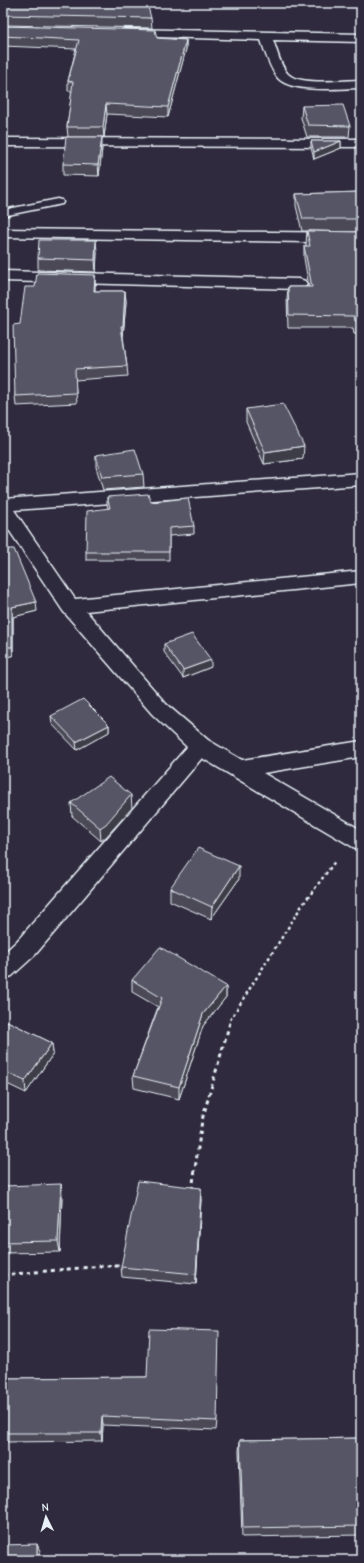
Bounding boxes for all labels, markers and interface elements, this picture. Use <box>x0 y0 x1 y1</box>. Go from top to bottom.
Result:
north arrow <box>26 1497 66 1537</box>
text: N <box>41 1501 49 1514</box>

